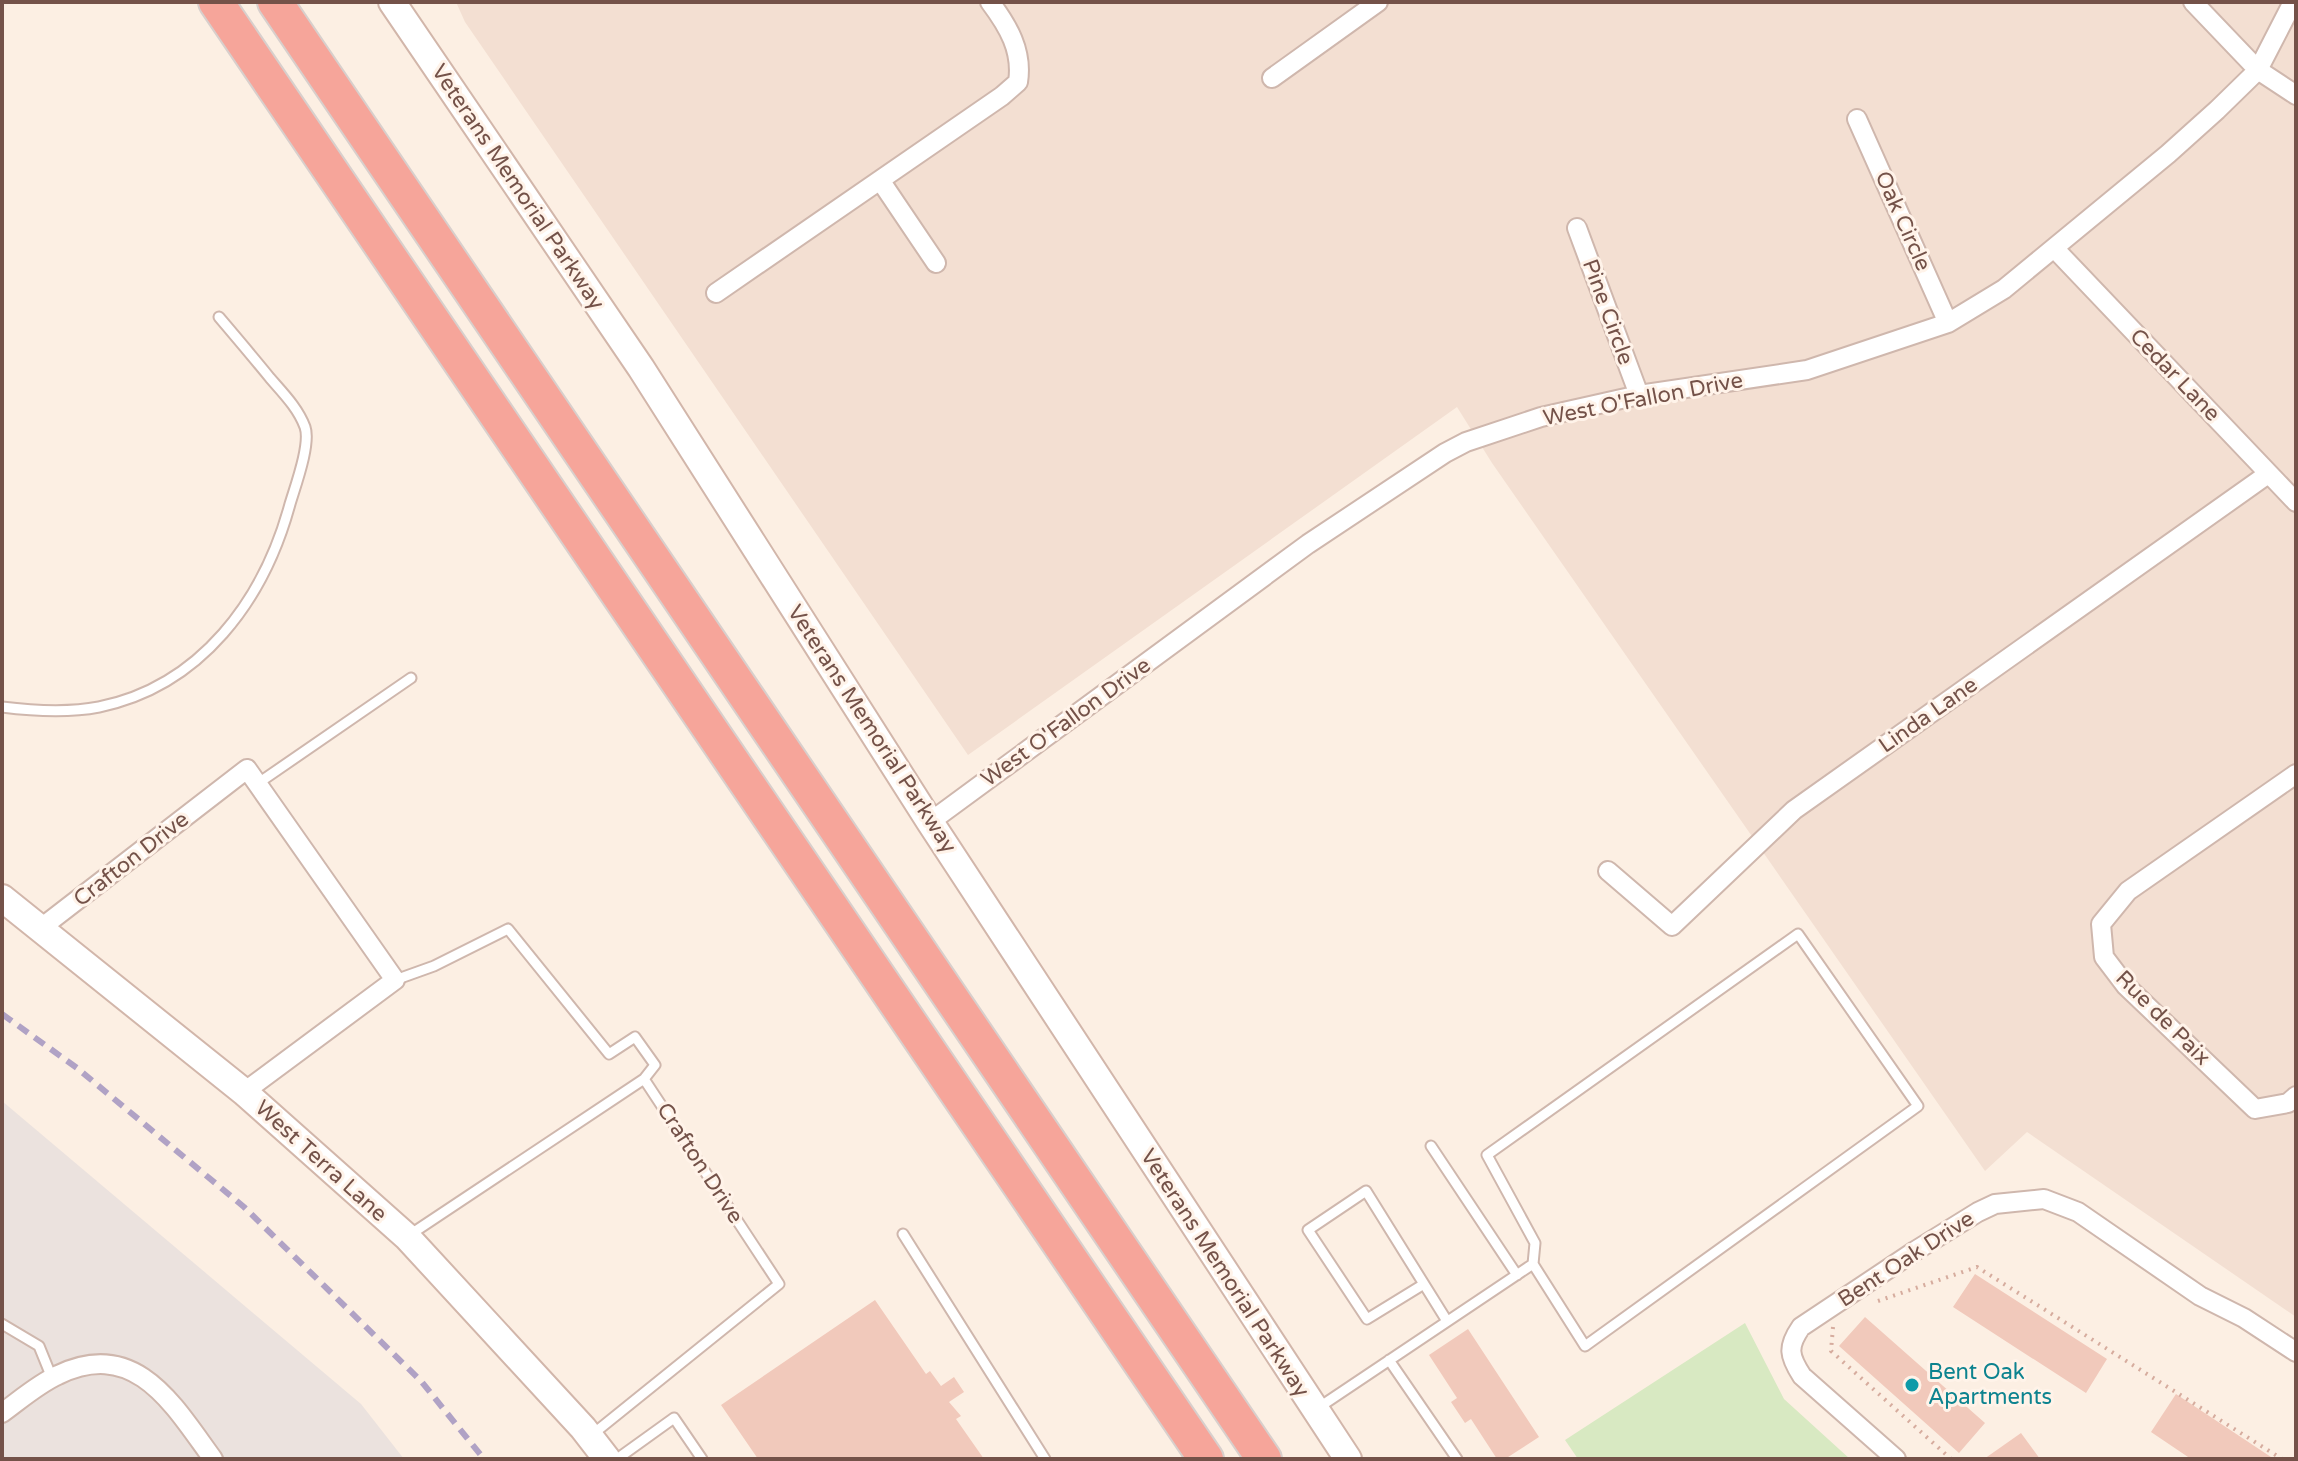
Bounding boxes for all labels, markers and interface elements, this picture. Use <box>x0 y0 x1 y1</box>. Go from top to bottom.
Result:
street label: Veterans Memorial Parkway <box>426 59 610 315</box>
street label: Oak Circle <box>1870 167 1936 275</box>
street label: Pine Circle <box>1577 256 1639 368</box>
street label: Cedar Lane <box>2124 323 2226 427</box>
street label: West O'Fallon Drive <box>1541 367 1745 431</box>
street label: Veterans Memorial Parkway <box>782 600 962 858</box>
street label: West O'Fallon Drive <box>976 652 1156 792</box>
street label: Linda Lane <box>1874 672 1982 758</box>
street label: Crafton Drive <box>68 806 194 912</box>
street label: Rue de Paix <box>2110 965 2216 1071</box>
street label: West Terra Lane <box>250 1095 392 1227</box>
street label: Crafton Drive <box>651 1098 749 1228</box>
street label: Veterans Memorial Parkway <box>1135 1144 1315 1402</box>
street label: Bent Oak Drive <box>1833 1205 1979 1313</box>
place label: Bent Oak Apartments <box>1928 1359 2052 1410</box>
marker: Bent Oak Apartments <box>1903 1376 1921 1394</box>

